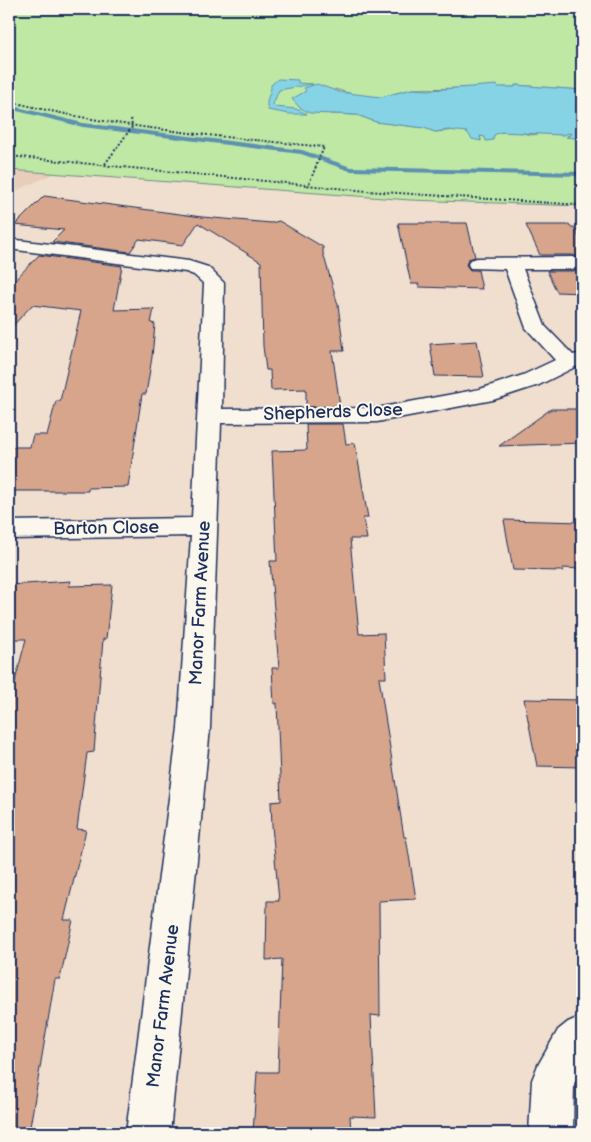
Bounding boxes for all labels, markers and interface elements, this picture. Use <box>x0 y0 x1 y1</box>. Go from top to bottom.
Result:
street label: Shepherds Close <box>263 399 403 425</box>
street label: Barton Close <box>53 517 159 539</box>
street label: Manor Farm Avenue <box>185 520 215 686</box>
street label: Manor Farm Avenue <box>143 923 183 1089</box>

